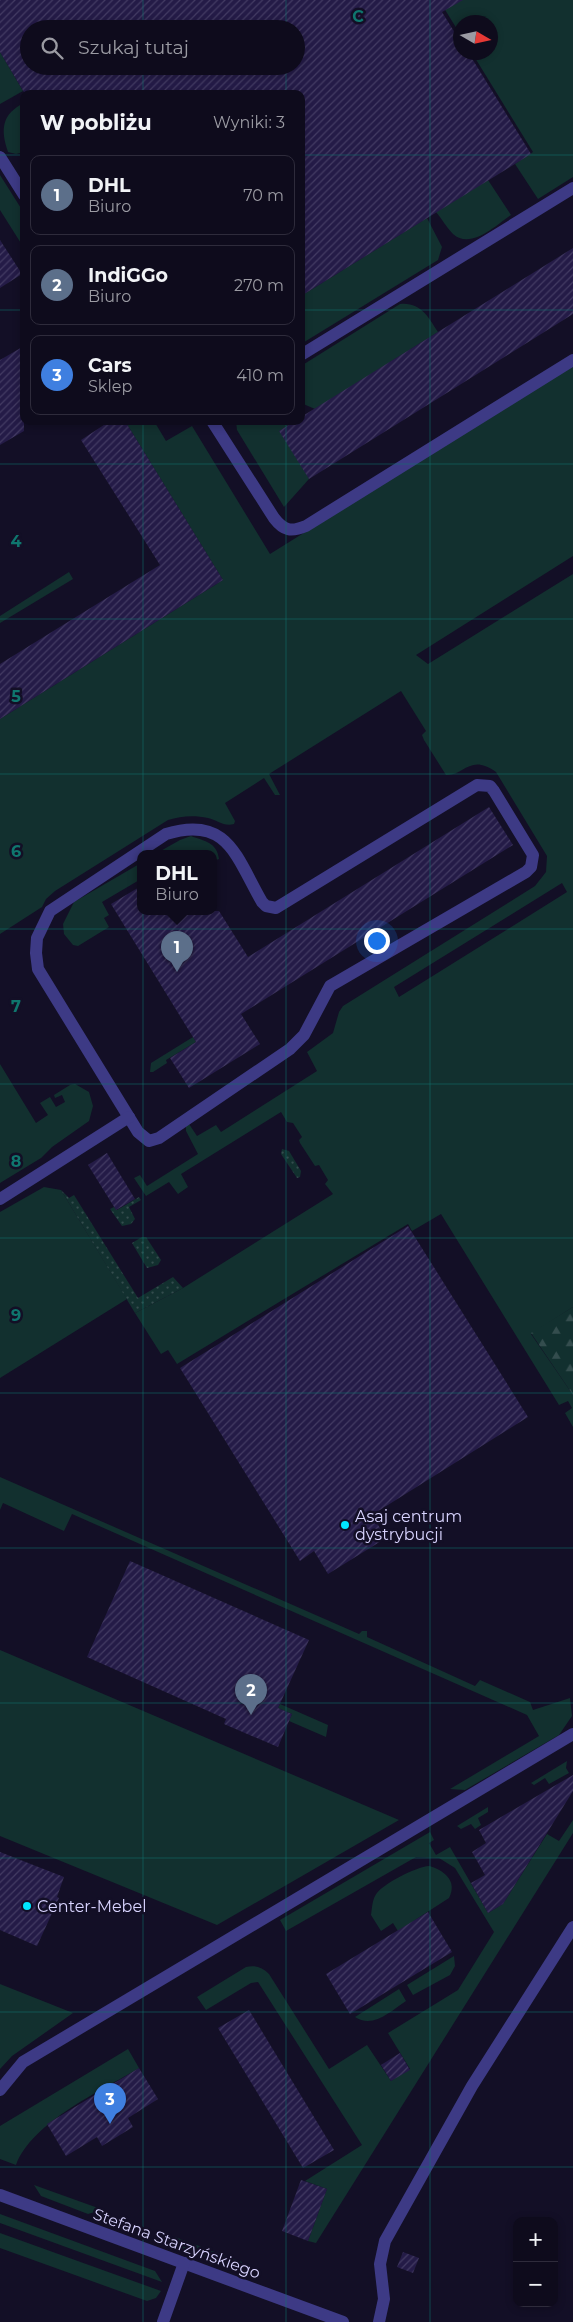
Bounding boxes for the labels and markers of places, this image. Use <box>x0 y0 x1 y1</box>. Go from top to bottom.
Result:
pin: 1 <box>161 931 193 972</box>
place label: Asaj centrum dystrybucji <box>355 1507 462 1544</box>
marker: Asaj centrum dystrybucji <box>339 1519 351 1531</box>
pin: 2 <box>235 1674 267 1715</box>
place label: Center-Mebel <box>37 1897 146 1916</box>
marker: Center-Mebel <box>21 1900 33 1912</box>
pin: 3 <box>94 2083 126 2124</box>

